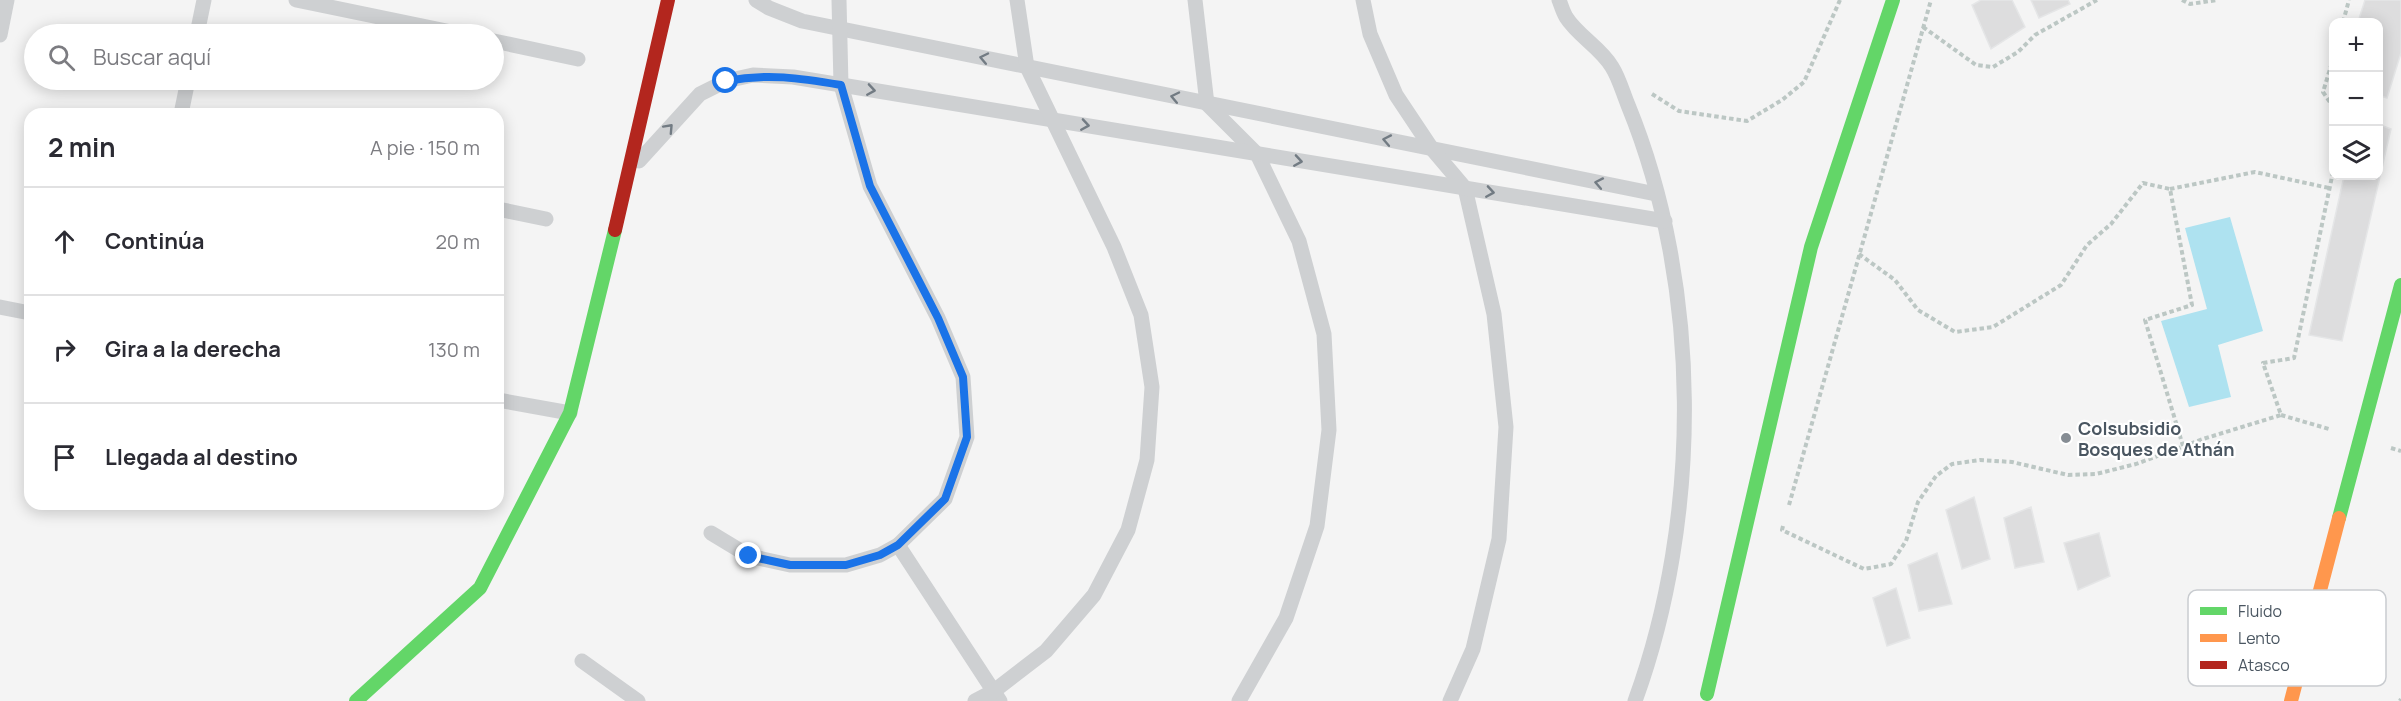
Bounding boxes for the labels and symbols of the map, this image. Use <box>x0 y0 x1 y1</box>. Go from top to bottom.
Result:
one-way arrow <box>980 52 990 65</box>
route start <box>712 67 738 93</box>
one-way arrow <box>866 83 876 96</box>
one-way arrow <box>1171 91 1181 104</box>
one-way arrow <box>1079 118 1089 131</box>
one-way arrow <box>662 124 673 135</box>
one-way arrow <box>1382 134 1392 147</box>
one-way arrow <box>1293 154 1302 166</box>
one-way arrow <box>1594 177 1604 190</box>
one-way arrow <box>1485 186 1495 198</box>
place label: Colsubsidio Bosques de Athán <box>2078 416 2234 461</box>
marker: Colsubsidio Bosques de Athán <box>2059 431 2073 445</box>
route end <box>735 542 761 568</box>
legend <box>2188 590 2386 686</box>
text: Fluido <box>2238 600 2282 622</box>
text: Lento <box>2238 627 2280 649</box>
text: Atasco <box>2238 654 2290 676</box>

